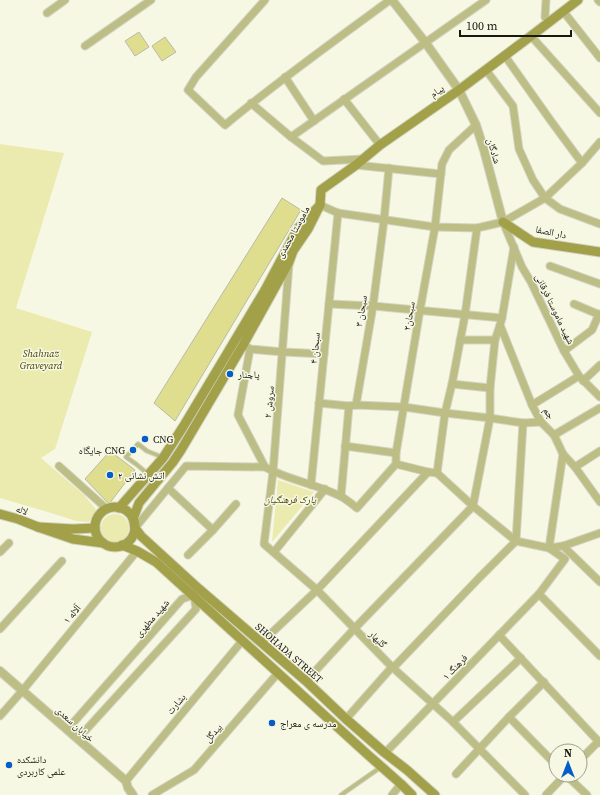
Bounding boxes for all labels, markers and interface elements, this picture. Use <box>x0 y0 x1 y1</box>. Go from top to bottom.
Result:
scale bar <box>460 12 571 38</box>
text: 100 m <box>466 18 498 34</box>
street label: پیام <box>427 82 447 101</box>
street label: شادگان <box>484 137 504 166</box>
street label: ماموستا محمدی <box>273 203 313 260</box>
street label: دار الصفا <box>534 222 568 242</box>
street label: شهید ماموستا فرقانی <box>532 272 578 347</box>
street label: سبحان ۳ <box>352 294 370 328</box>
street label: سبحان۲ <box>400 300 418 331</box>
street label: سبحان ۴ <box>307 331 323 364</box>
park label: Shahnaz Graveyard <box>20 347 63 372</box>
place label: پاچنار <box>237 368 260 381</box>
marker: پاچنار <box>225 369 235 379</box>
street label: سروش ۲ <box>261 385 277 419</box>
street label: جم <box>540 405 558 423</box>
place label: CNG <box>153 433 173 446</box>
marker: CNG <box>140 434 150 444</box>
place label: جایگاه CNG <box>79 444 125 457</box>
marker: جایگاه CNG <box>128 445 138 455</box>
place label: اتش نشانی ۲ <box>118 469 165 482</box>
marker: اتش نشانی ۲ <box>105 470 115 480</box>
park label: پارک فرهنگیان <box>264 493 317 506</box>
street label: لاله <box>14 502 30 518</box>
street label: شهید مطهری <box>132 596 172 640</box>
street label: آلاله ۱ <box>60 601 84 626</box>
street label: SHOHADA STREET <box>253 620 325 686</box>
street label: گلبهار <box>366 627 390 651</box>
street label: فرهنگ ۱ <box>440 651 470 683</box>
street label: بشارت <box>163 691 189 717</box>
street label: خیابان سعدی <box>53 703 98 745</box>
place label: مدرسه ی معراج <box>280 717 337 730</box>
marker: مدرسه ی معراج <box>267 718 277 728</box>
street label: بیدگل <box>201 721 225 745</box>
north arrow <box>548 743 588 783</box>
text: N <box>564 746 572 761</box>
place label: دانشکده علمی کاربردی <box>17 753 65 778</box>
marker: دانشکده علمی کاربردی <box>4 760 14 770</box>

